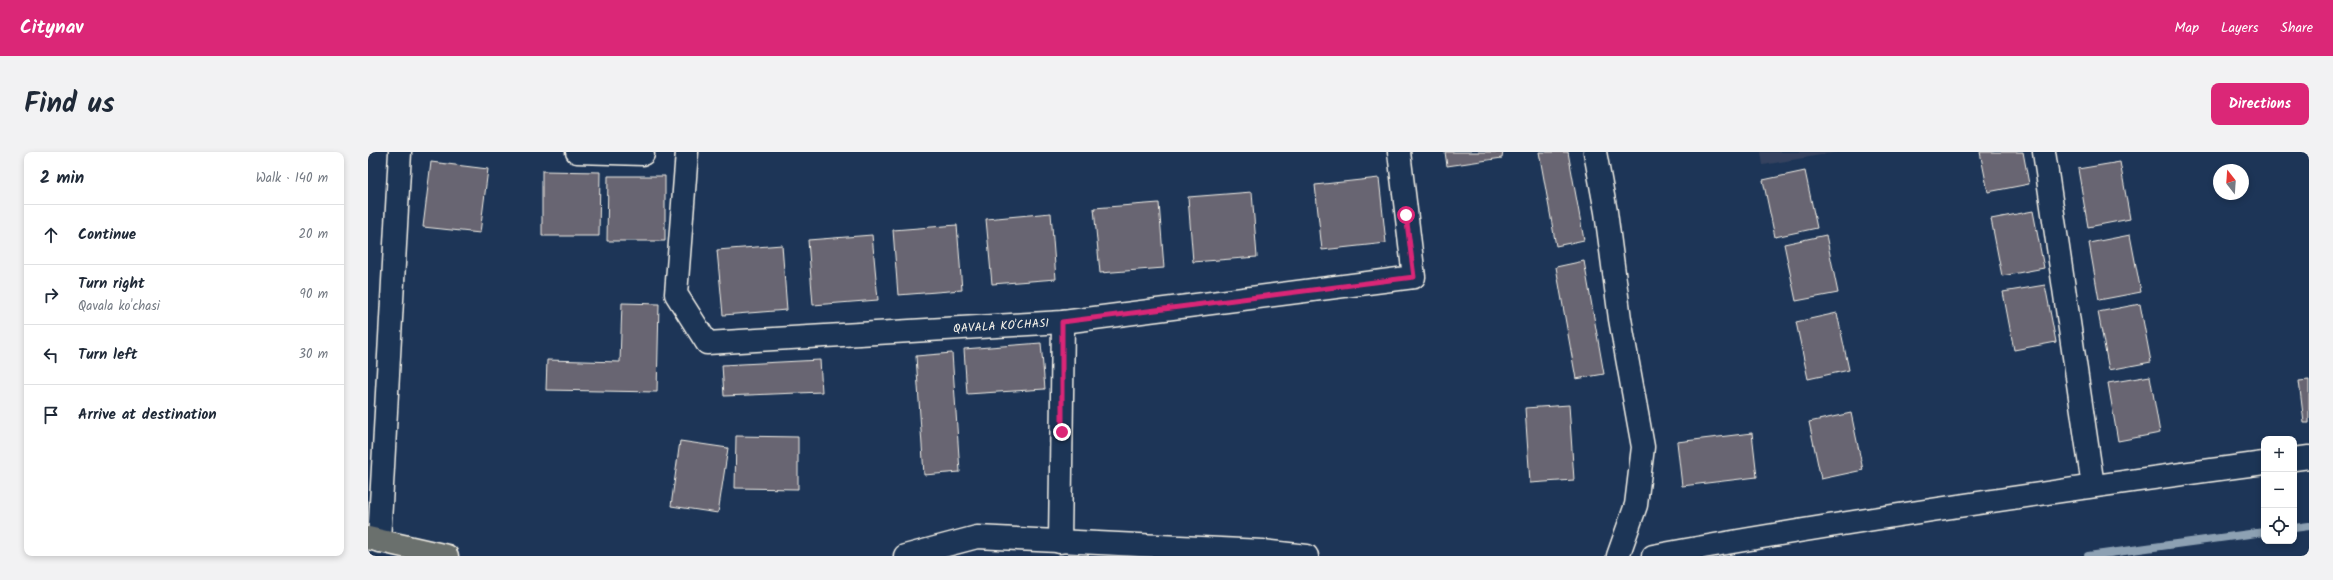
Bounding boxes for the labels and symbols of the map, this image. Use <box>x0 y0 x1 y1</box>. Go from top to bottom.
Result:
north arrow <box>2213 164 2249 200</box>
route start <box>1397 206 1415 224</box>
street label: QAVALA KO'CHASI <box>953 314 1050 338</box>
route end <box>1053 423 1071 441</box>

